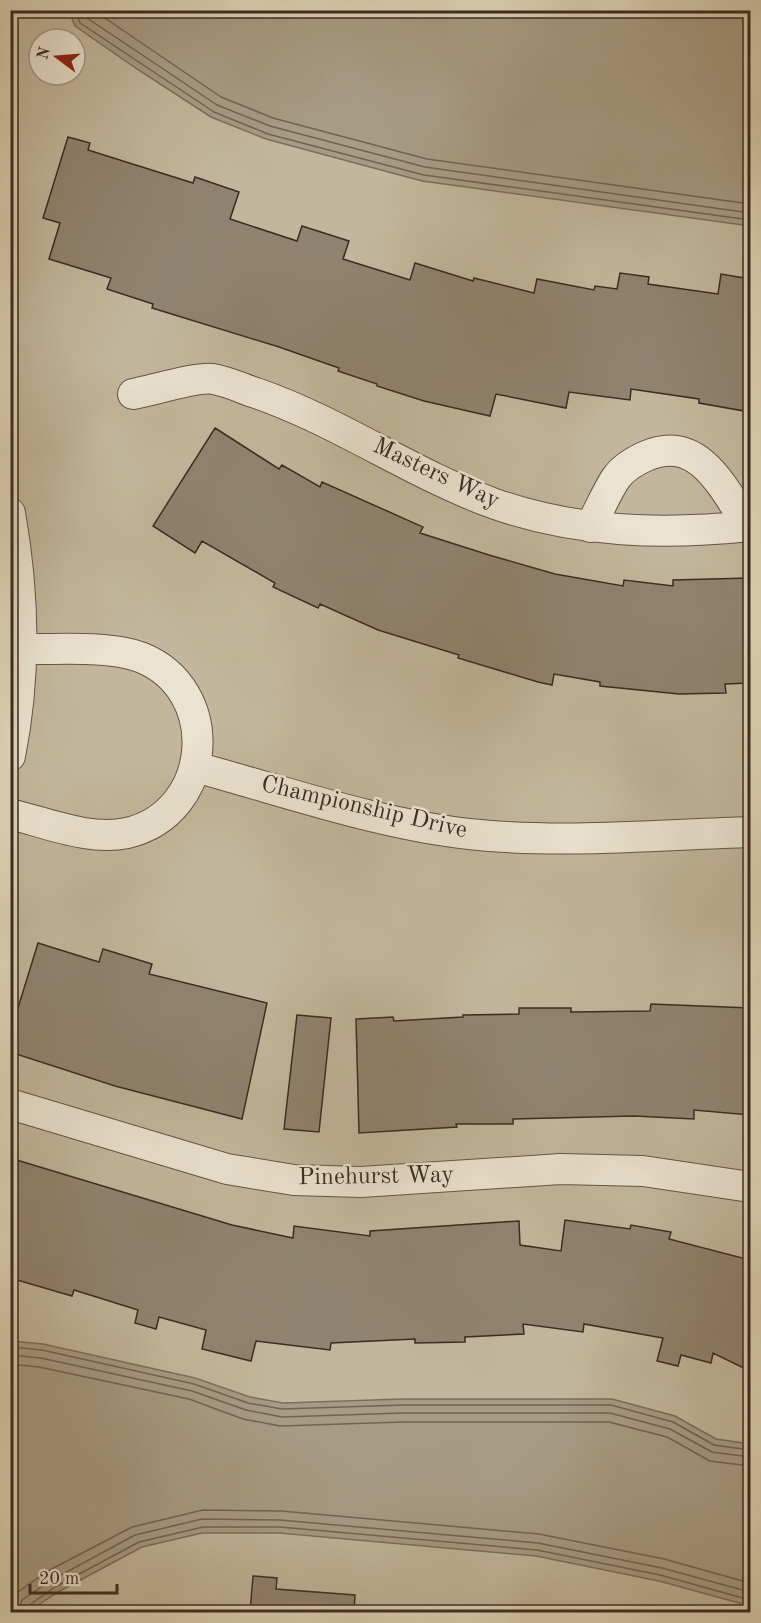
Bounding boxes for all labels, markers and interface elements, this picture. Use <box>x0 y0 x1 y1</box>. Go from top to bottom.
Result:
north arrow <box>27 27 87 87</box>
text: N <box>35 45 54 62</box>
street label: Masters Way <box>369 434 503 514</box>
street label: Championship Drive <box>259 773 469 843</box>
street label: Pinehurst Way <box>298 1164 454 1190</box>
scale bar <box>30 1557 117 1595</box>
text: 20 m <box>39 1570 79 1588</box>

